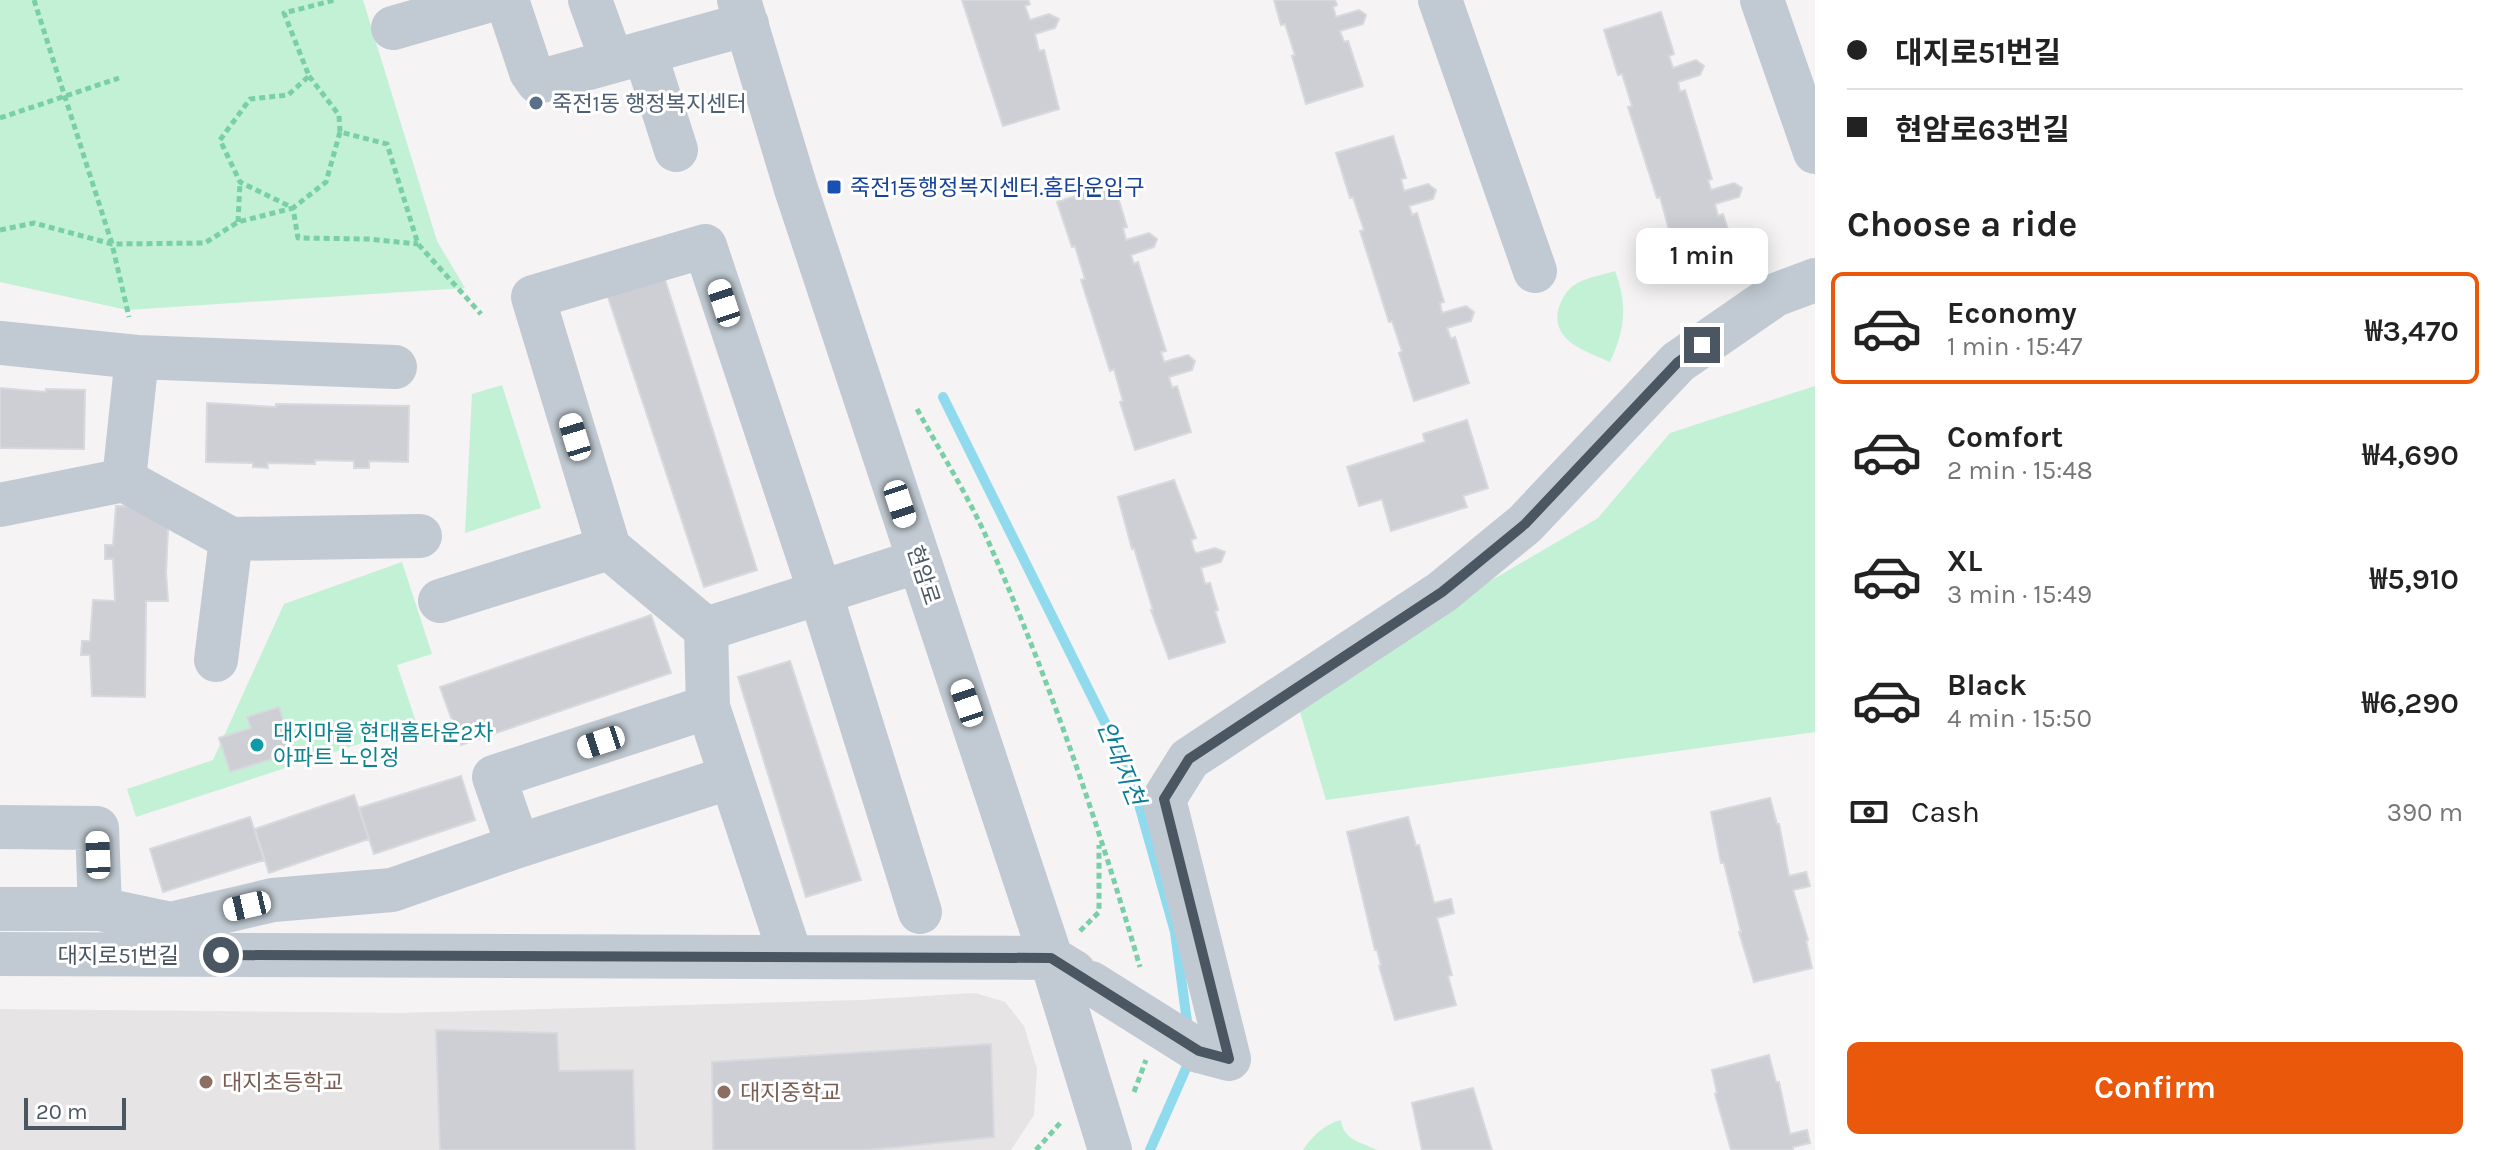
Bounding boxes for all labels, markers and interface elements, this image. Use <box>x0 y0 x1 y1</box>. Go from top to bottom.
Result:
text: 대지로51번길 <box>1895 35 2061 71</box>
place label: 죽전1동 행정복지센터 <box>552 91 747 117</box>
marker: 죽전1동 행정복지센터 <box>527 94 545 112</box>
text: 현암로63번길 <box>1895 112 2070 148</box>
place label: 죽전1동행정복지센터.홈타운입구 <box>850 175 1145 201</box>
marker: 죽전1동행정복지센터.홈타운입구 <box>825 178 843 196</box>
text: Choose a ride <box>1847 203 2077 245</box>
callout: 1 min <box>1636 229 1768 285</box>
text: 1 min <box>1670 240 1734 271</box>
car <box>705 276 743 330</box>
icon: car <box>1851 292 1923 364</box>
text: Economy <box>1947 295 2077 331</box>
text: ₩3,470 <box>2365 313 2459 349</box>
route end <box>1684 327 1720 363</box>
text: 1 min · 15:47 <box>1947 331 2083 362</box>
car <box>557 411 593 463</box>
icon: car <box>1851 416 1923 488</box>
text: Comfort <box>1947 419 2063 455</box>
text: ₩4,690 <box>2362 437 2459 473</box>
text: 2 min · 15:48 <box>1947 455 2093 486</box>
car <box>881 477 919 531</box>
icon: car <box>1851 540 1923 612</box>
street label: 현암로 <box>901 542 945 608</box>
text: XL <box>1947 543 1982 579</box>
text: ₩5,910 <box>2370 561 2459 597</box>
text: 3 min · 15:49 <box>1947 579 2092 610</box>
icon: car <box>1851 664 1923 736</box>
text: Black <box>1947 667 2027 703</box>
car <box>948 676 986 730</box>
text: ₩6,290 <box>2362 685 2459 721</box>
text: 4 min · 15:50 <box>1947 703 2092 734</box>
water label: 안대지천 <box>1091 717 1152 812</box>
place label: 대지마을 현대홈타운2차 아파트 노인정 <box>273 720 493 771</box>
car <box>574 723 628 761</box>
marker: 대지마을 현대홈타운2차 아파트 노인정 <box>248 736 266 754</box>
icon: cash <box>1847 790 1891 834</box>
text: Cash <box>1911 794 1980 830</box>
text: 390 m <box>2387 797 2463 828</box>
car <box>85 831 111 879</box>
car <box>221 889 273 923</box>
route start <box>203 937 239 973</box>
street label: 대지로51번길 <box>58 943 178 969</box>
button: Confirm <box>1847 1042 2463 1134</box>
place label: 대지초등학교 <box>222 1070 343 1096</box>
marker: 대지초등학교 <box>197 1073 215 1091</box>
place label: 대지중학교 <box>740 1080 841 1106</box>
marker: 대지중학교 <box>715 1083 733 1101</box>
scale bar <box>24 1094 126 1130</box>
text: 20 m <box>36 1099 88 1125</box>

